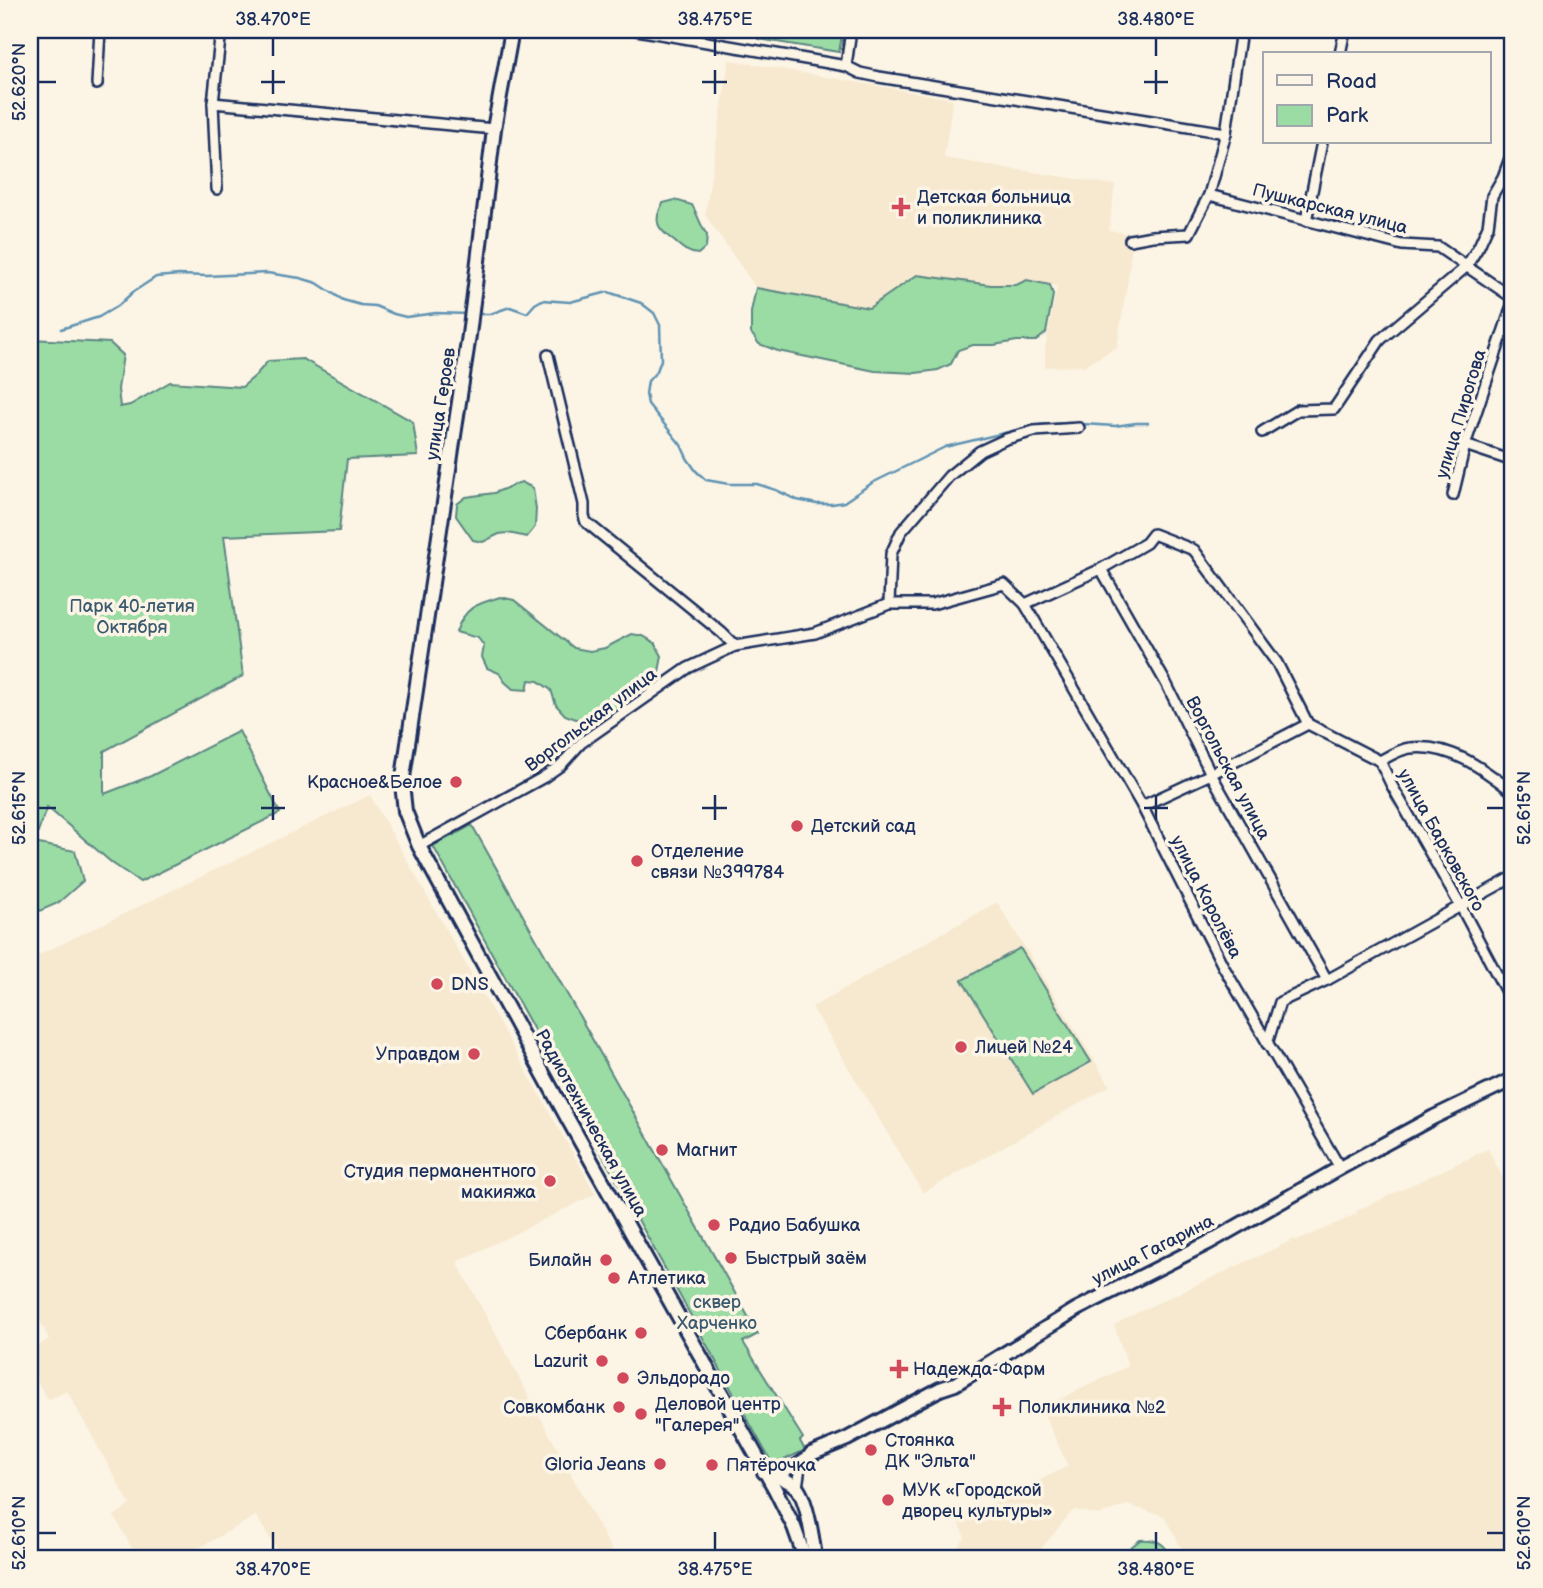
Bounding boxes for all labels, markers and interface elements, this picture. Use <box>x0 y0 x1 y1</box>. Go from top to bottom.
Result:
text: 38.470°E <box>235 9 311 30</box>
text: 38.475°E <box>677 9 753 30</box>
text: 38.480°E <box>1117 9 1195 30</box>
text: 52.620°N <box>9 43 30 121</box>
legend <box>1263 52 1490 144</box>
text: Road <box>1326 69 1377 94</box>
text: Park <box>1326 103 1369 128</box>
street label: Пушкарская улица <box>1250 180 1410 239</box>
place label: Детская больница и поликлиника <box>917 187 1071 229</box>
marker: Детская больница и поликлиника <box>891 197 911 217</box>
street label: улица Героев <box>422 346 460 462</box>
street label: улица Пирогова <box>1431 347 1491 481</box>
park label: Парк 40-летия Октября <box>69 596 195 638</box>
street label: Воргольская улица <box>521 663 661 776</box>
street label: Воргольская улица <box>1181 693 1275 844</box>
street label: улица Барковского <box>1393 765 1489 915</box>
text: 52.615°N <box>9 771 30 845</box>
text: 52.615°N <box>1514 771 1535 845</box>
place label: Красное&Белое <box>307 772 442 793</box>
marker: Красное&Белое <box>448 774 464 790</box>
place label: Детский сад <box>811 816 916 837</box>
marker: Детский сад <box>789 818 805 834</box>
street label: улица Королёва <box>1166 832 1246 962</box>
place label: Отделение связи №399784 <box>651 841 784 883</box>
marker: Отделение связи №399784 <box>629 853 645 869</box>
place label: DNS <box>451 974 489 995</box>
marker: DNS <box>429 976 445 992</box>
street label: Радиотехническая улица <box>531 1025 652 1221</box>
place label: Лицей №24 <box>974 1037 1073 1058</box>
marker: Лицей №24 <box>953 1039 969 1055</box>
place label: Управдом <box>375 1044 460 1065</box>
marker: Управдом <box>466 1046 482 1062</box>
place label: Магнит <box>676 1140 738 1161</box>
marker: Магнит <box>654 1142 670 1158</box>
place label: Студия перманентного макияжа <box>344 1161 536 1203</box>
marker: Студия перманентного макияжа <box>542 1173 558 1189</box>
street label: улица Гагарина <box>1089 1210 1218 1290</box>
place label: Радио Бабушка <box>728 1215 861 1236</box>
marker: Радио Бабушка <box>706 1217 722 1233</box>
place label: Быстрый заём <box>745 1248 867 1269</box>
place label: Билайн <box>528 1250 592 1271</box>
marker: Быстрый заём <box>723 1250 739 1266</box>
marker: Билайн <box>598 1252 614 1268</box>
place label: Атлетика <box>627 1268 706 1289</box>
marker: Атлетика <box>606 1270 622 1286</box>
park label: сквер Харченко <box>677 1292 757 1334</box>
place label: Сбербанк <box>545 1323 627 1344</box>
marker: Сбербанк <box>633 1325 649 1341</box>
place label: Lazurit <box>533 1351 588 1372</box>
marker: Lazurit <box>594 1353 610 1369</box>
place label: Надежда-Фарм <box>913 1359 1045 1380</box>
marker: Надежда-Фарм <box>891 1361 907 1377</box>
place label: Эльдорадо <box>637 1368 730 1389</box>
marker: Эльдорадо <box>615 1370 631 1386</box>
place label: Деловой центр "Галерея" <box>655 1394 781 1436</box>
place label: Совкомбанк <box>503 1397 605 1418</box>
marker: Поликлиника №2 <box>992 1397 1012 1417</box>
place label: Поликлиника №2 <box>1018 1397 1166 1418</box>
marker: Совкомбанк <box>611 1399 627 1415</box>
marker: Деловой центр "Галерея" <box>633 1406 649 1422</box>
place label: Стоянка ДК "Эльта" <box>885 1430 976 1472</box>
marker: Стоянка ДК "Эльта" <box>863 1442 879 1458</box>
place label: Gloria Jeans <box>545 1454 646 1475</box>
place label: Пятёрочка <box>726 1455 817 1476</box>
marker: Gloria Jeans <box>652 1456 668 1472</box>
marker: Пятёрочка <box>704 1457 720 1473</box>
place label: МУК «Городской дворец культуры» <box>902 1480 1053 1522</box>
marker: МУК «Городской дворец культуры» <box>880 1492 896 1508</box>
text: 52.610°N <box>9 1496 30 1570</box>
text: 52.610°N <box>1514 1496 1535 1570</box>
text: 38.470°E <box>235 1559 311 1580</box>
text: 38.475°E <box>677 1559 753 1580</box>
text: 38.480°E <box>1117 1559 1195 1580</box>

